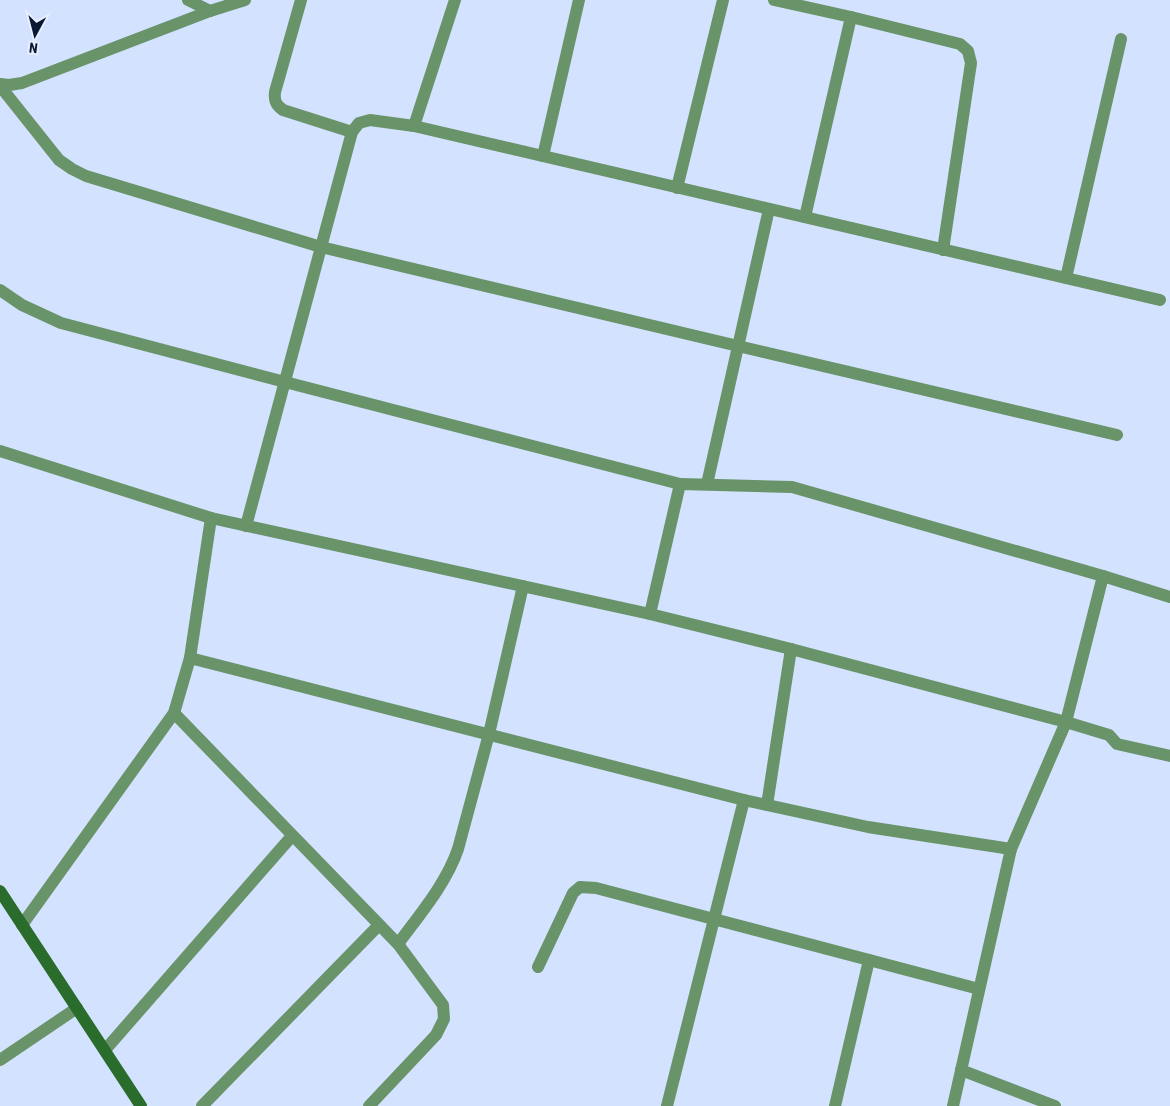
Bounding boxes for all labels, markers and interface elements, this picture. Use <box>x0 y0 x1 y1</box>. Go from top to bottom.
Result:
north arrow <box>10 10 60 60</box>
text: N <box>28 39 39 56</box>

